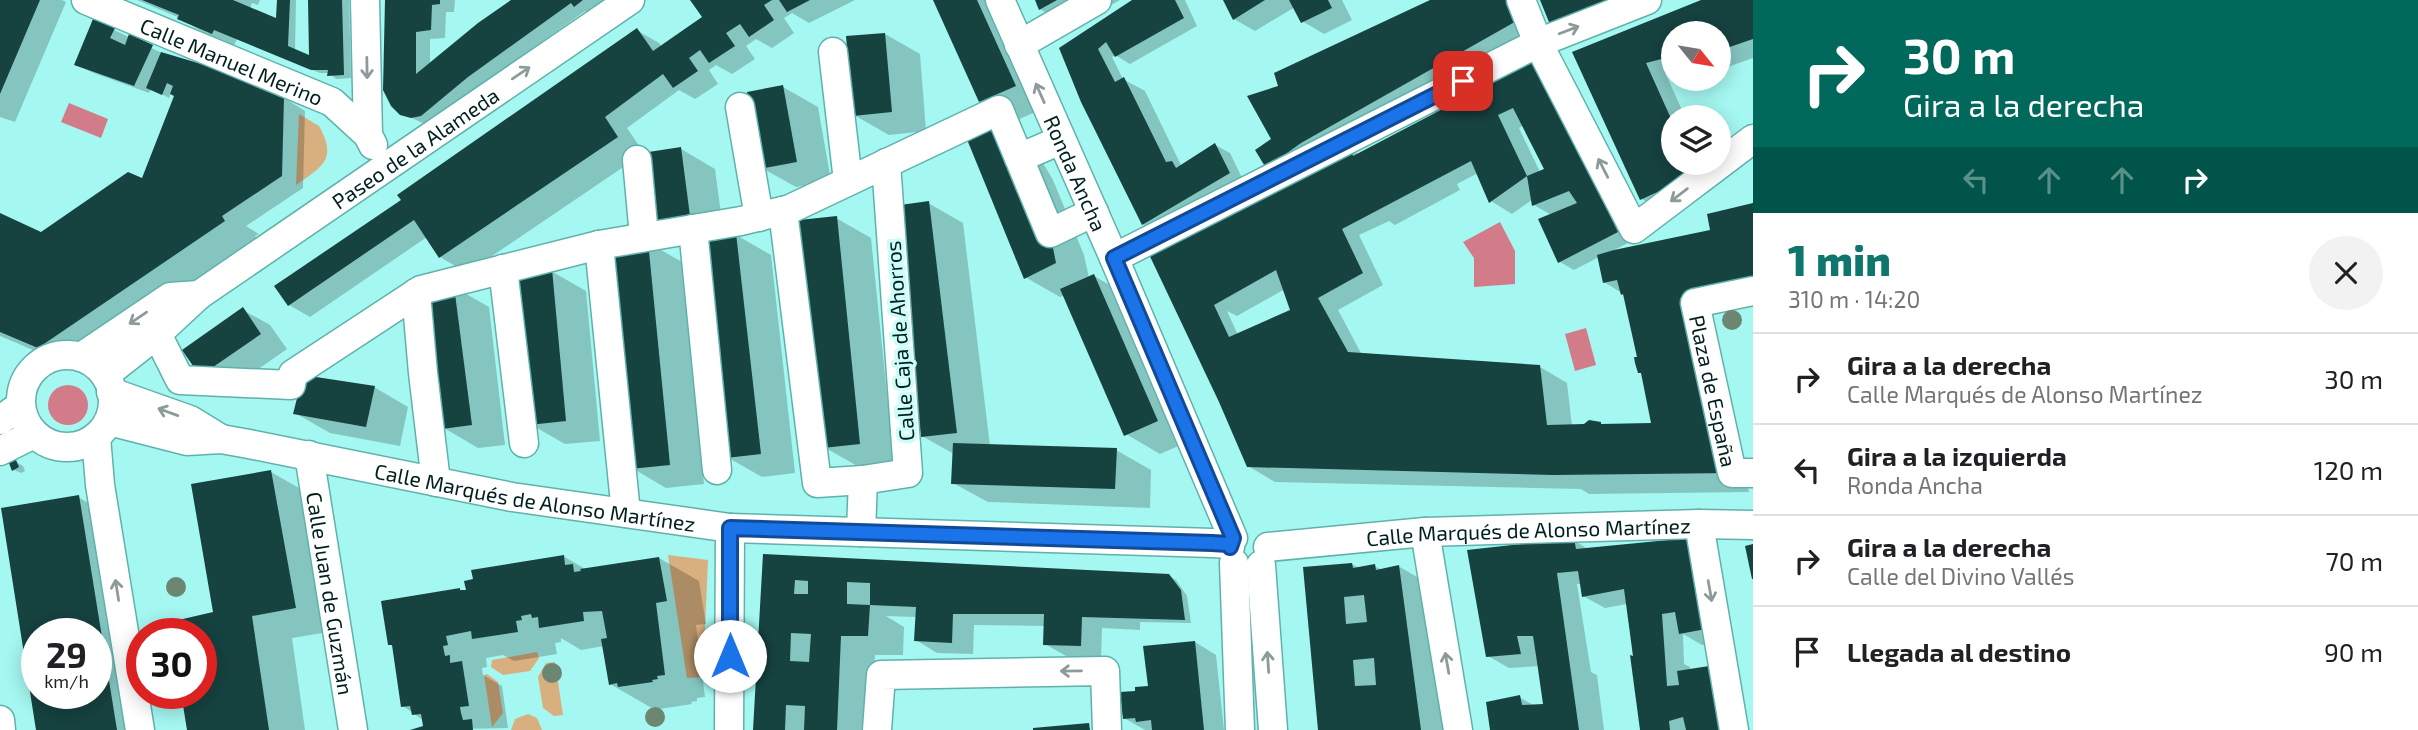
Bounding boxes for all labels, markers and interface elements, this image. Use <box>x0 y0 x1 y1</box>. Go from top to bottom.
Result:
street label: Calle Manuel Merino <box>137 12 327 109</box>
north arrow <box>1661 21 1731 91</box>
map controls <box>1661 21 1731 175</box>
one-way arrow <box>1558 23 1580 36</box>
text: 30 m <box>1903 25 2015 84</box>
icon: right <box>1788 28 1879 119</box>
pin <box>1433 51 1493 111</box>
one-way arrow <box>360 56 373 79</box>
icon: arrive <box>1444 62 1482 100</box>
one-way arrow <box>511 66 530 81</box>
street label: Paseo de la Alameda <box>327 82 503 213</box>
one-way arrow <box>1033 83 1046 105</box>
text: Gira a la derecha <box>1903 85 2144 123</box>
button: layers <box>1661 105 1731 175</box>
street label: Ronda Ancha <box>1040 111 1113 235</box>
one-way arrow <box>1595 159 1609 179</box>
icon: left <box>1957 161 1995 199</box>
icon: ahead <box>2030 161 2068 199</box>
icon: ahead <box>2103 161 2141 199</box>
icon: right <box>2176 161 2214 199</box>
one-way arrow <box>1670 188 1689 202</box>
text: 1 min <box>1788 234 1891 284</box>
button: close <box>2309 236 2383 310</box>
street label: Calle Caja de Ahorros <box>880 240 919 442</box>
text: 310 m · 14:20 <box>1788 285 1920 313</box>
one-way arrow <box>128 311 148 325</box>
street label: Plaza de España <box>1685 312 1743 469</box>
text: Gira a la derecha <box>1847 349 2051 380</box>
icon: right <box>1788 360 1826 398</box>
text: 30 m <box>2324 363 2383 394</box>
text: Calle Marqués de Alonso Martínez <box>1847 380 2203 408</box>
one-way arrow <box>157 405 179 417</box>
text: Gira a la izquierda <box>1847 440 2067 471</box>
icon: left <box>1788 451 1826 489</box>
text: 120 m <box>2314 454 2383 485</box>
street label: Calle Marqués de Alonso Martínez <box>373 457 697 535</box>
text: Ronda Ancha <box>1847 471 1983 499</box>
street label: Calle Juan de Guzmán <box>303 490 360 697</box>
street label: Calle Marqués de Alonso Martínez <box>1365 512 1691 550</box>
text: Gira a la derecha <box>1847 531 2051 562</box>
icon: right <box>1788 542 1826 580</box>
text: 70 m <box>2325 545 2383 576</box>
text: Calle del Divino Vallés <box>1847 562 2074 590</box>
one-way arrow <box>110 579 123 602</box>
one-way arrow <box>1704 579 1717 602</box>
speed limit sign: 30 <box>126 618 217 709</box>
position arrow <box>693 619 767 693</box>
text: 29 <box>46 633 87 675</box>
icon: arrive <box>1788 633 1826 671</box>
text: Llegada al destino <box>1847 636 2071 667</box>
text: 90 m <box>2324 636 2383 667</box>
one-way arrow <box>1262 651 1275 674</box>
one-way arrow <box>1439 652 1453 675</box>
one-way arrow <box>1060 665 1083 678</box>
text: km/h <box>44 670 89 692</box>

